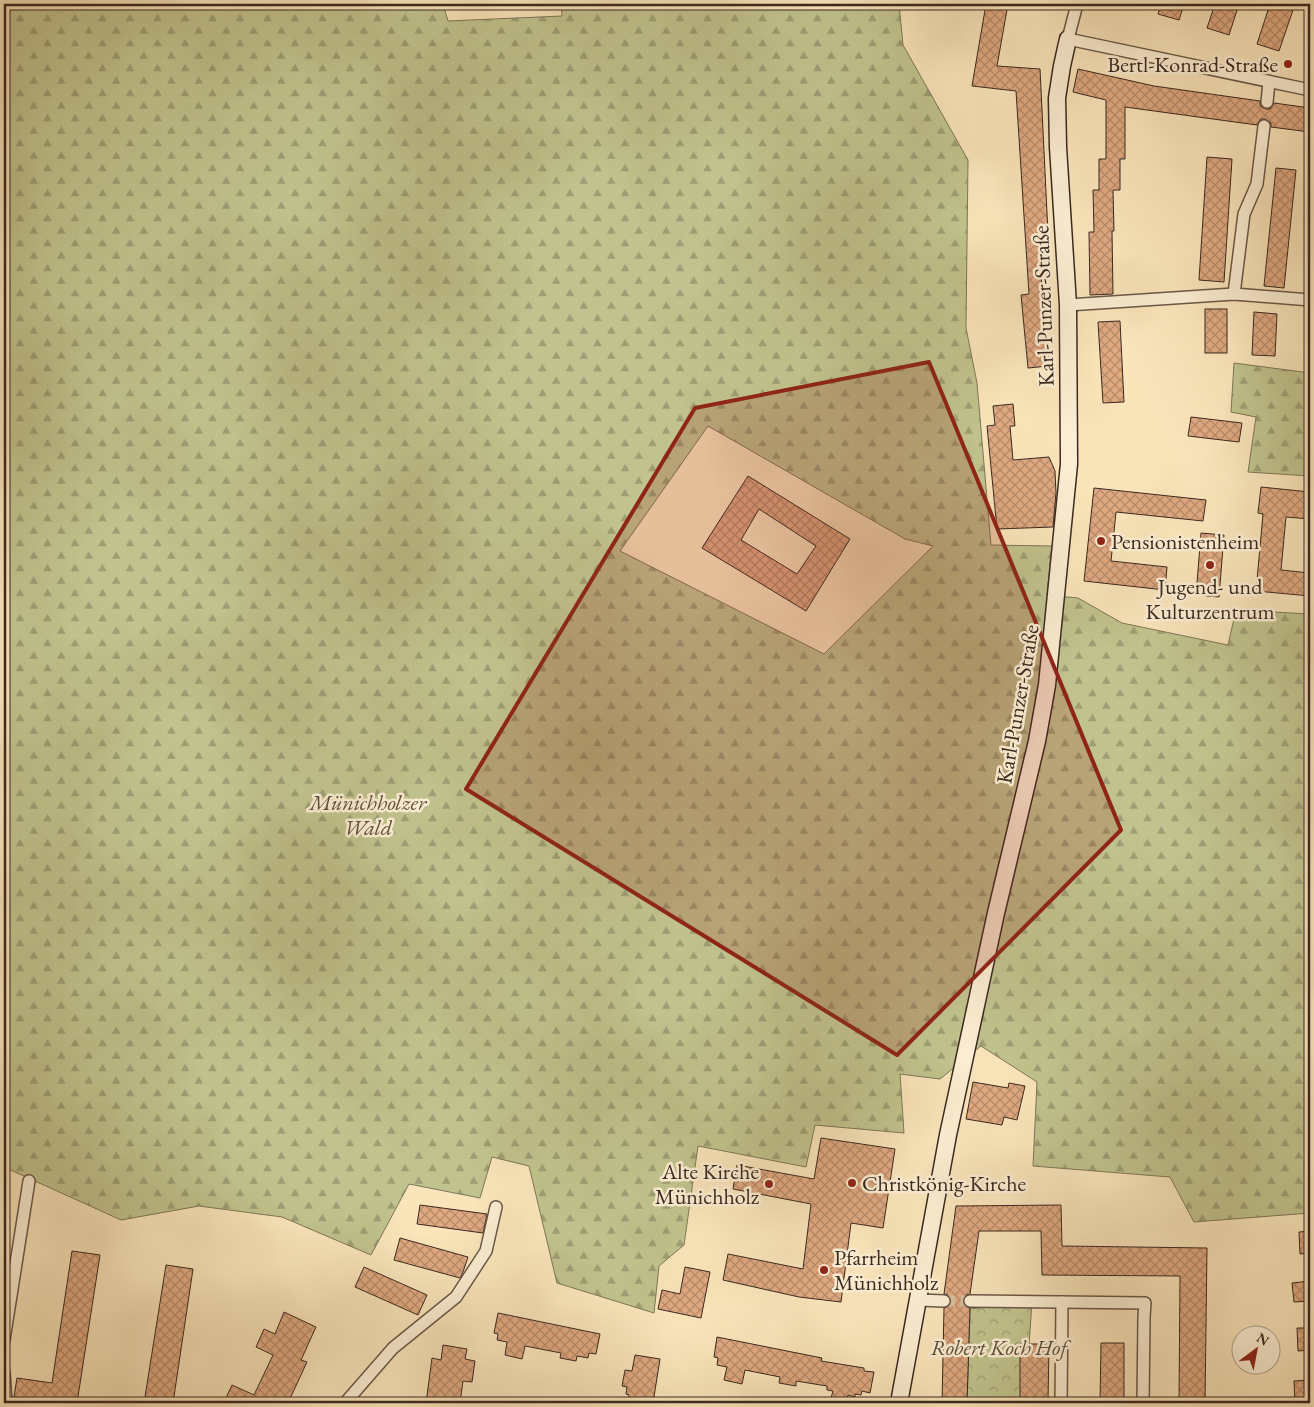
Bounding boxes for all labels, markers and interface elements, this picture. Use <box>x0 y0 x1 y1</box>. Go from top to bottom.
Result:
place label: Bertl-Konrad-Straße <box>1107 50 1278 79</box>
marker: Bertl-Konrad-Straße <box>1282 58 1294 70</box>
street label: Karl-Punzer-Straße <box>1026 225 1061 387</box>
place label: Pensionistenheim <box>1111 527 1259 556</box>
marker: Pensionistenheim <box>1095 535 1107 547</box>
marker: Jugend- und Kulturzentrum <box>1204 559 1216 571</box>
place label: Jugend- und Kulturzentrum <box>1145 572 1275 626</box>
street label: Karl-Punzer-Straße <box>989 622 1046 786</box>
park label: Münichholzer Wald <box>308 788 428 842</box>
place label: Alte Kirche Münichholz <box>655 1157 760 1211</box>
place label: Christkönig-Kirche <box>862 1169 1027 1198</box>
marker: Christkönig-Kirche <box>846 1177 858 1189</box>
marker: Alte Kirche Münichholz <box>763 1178 775 1190</box>
place label: Pfarrheim Münichholz <box>834 1243 939 1297</box>
marker: Pfarrheim Münichholz <box>818 1264 830 1276</box>
north arrow <box>1232 1324 1282 1374</box>
text: N <box>1253 1328 1273 1350</box>
park label: Robert Koch Hof <box>931 1333 1072 1362</box>

